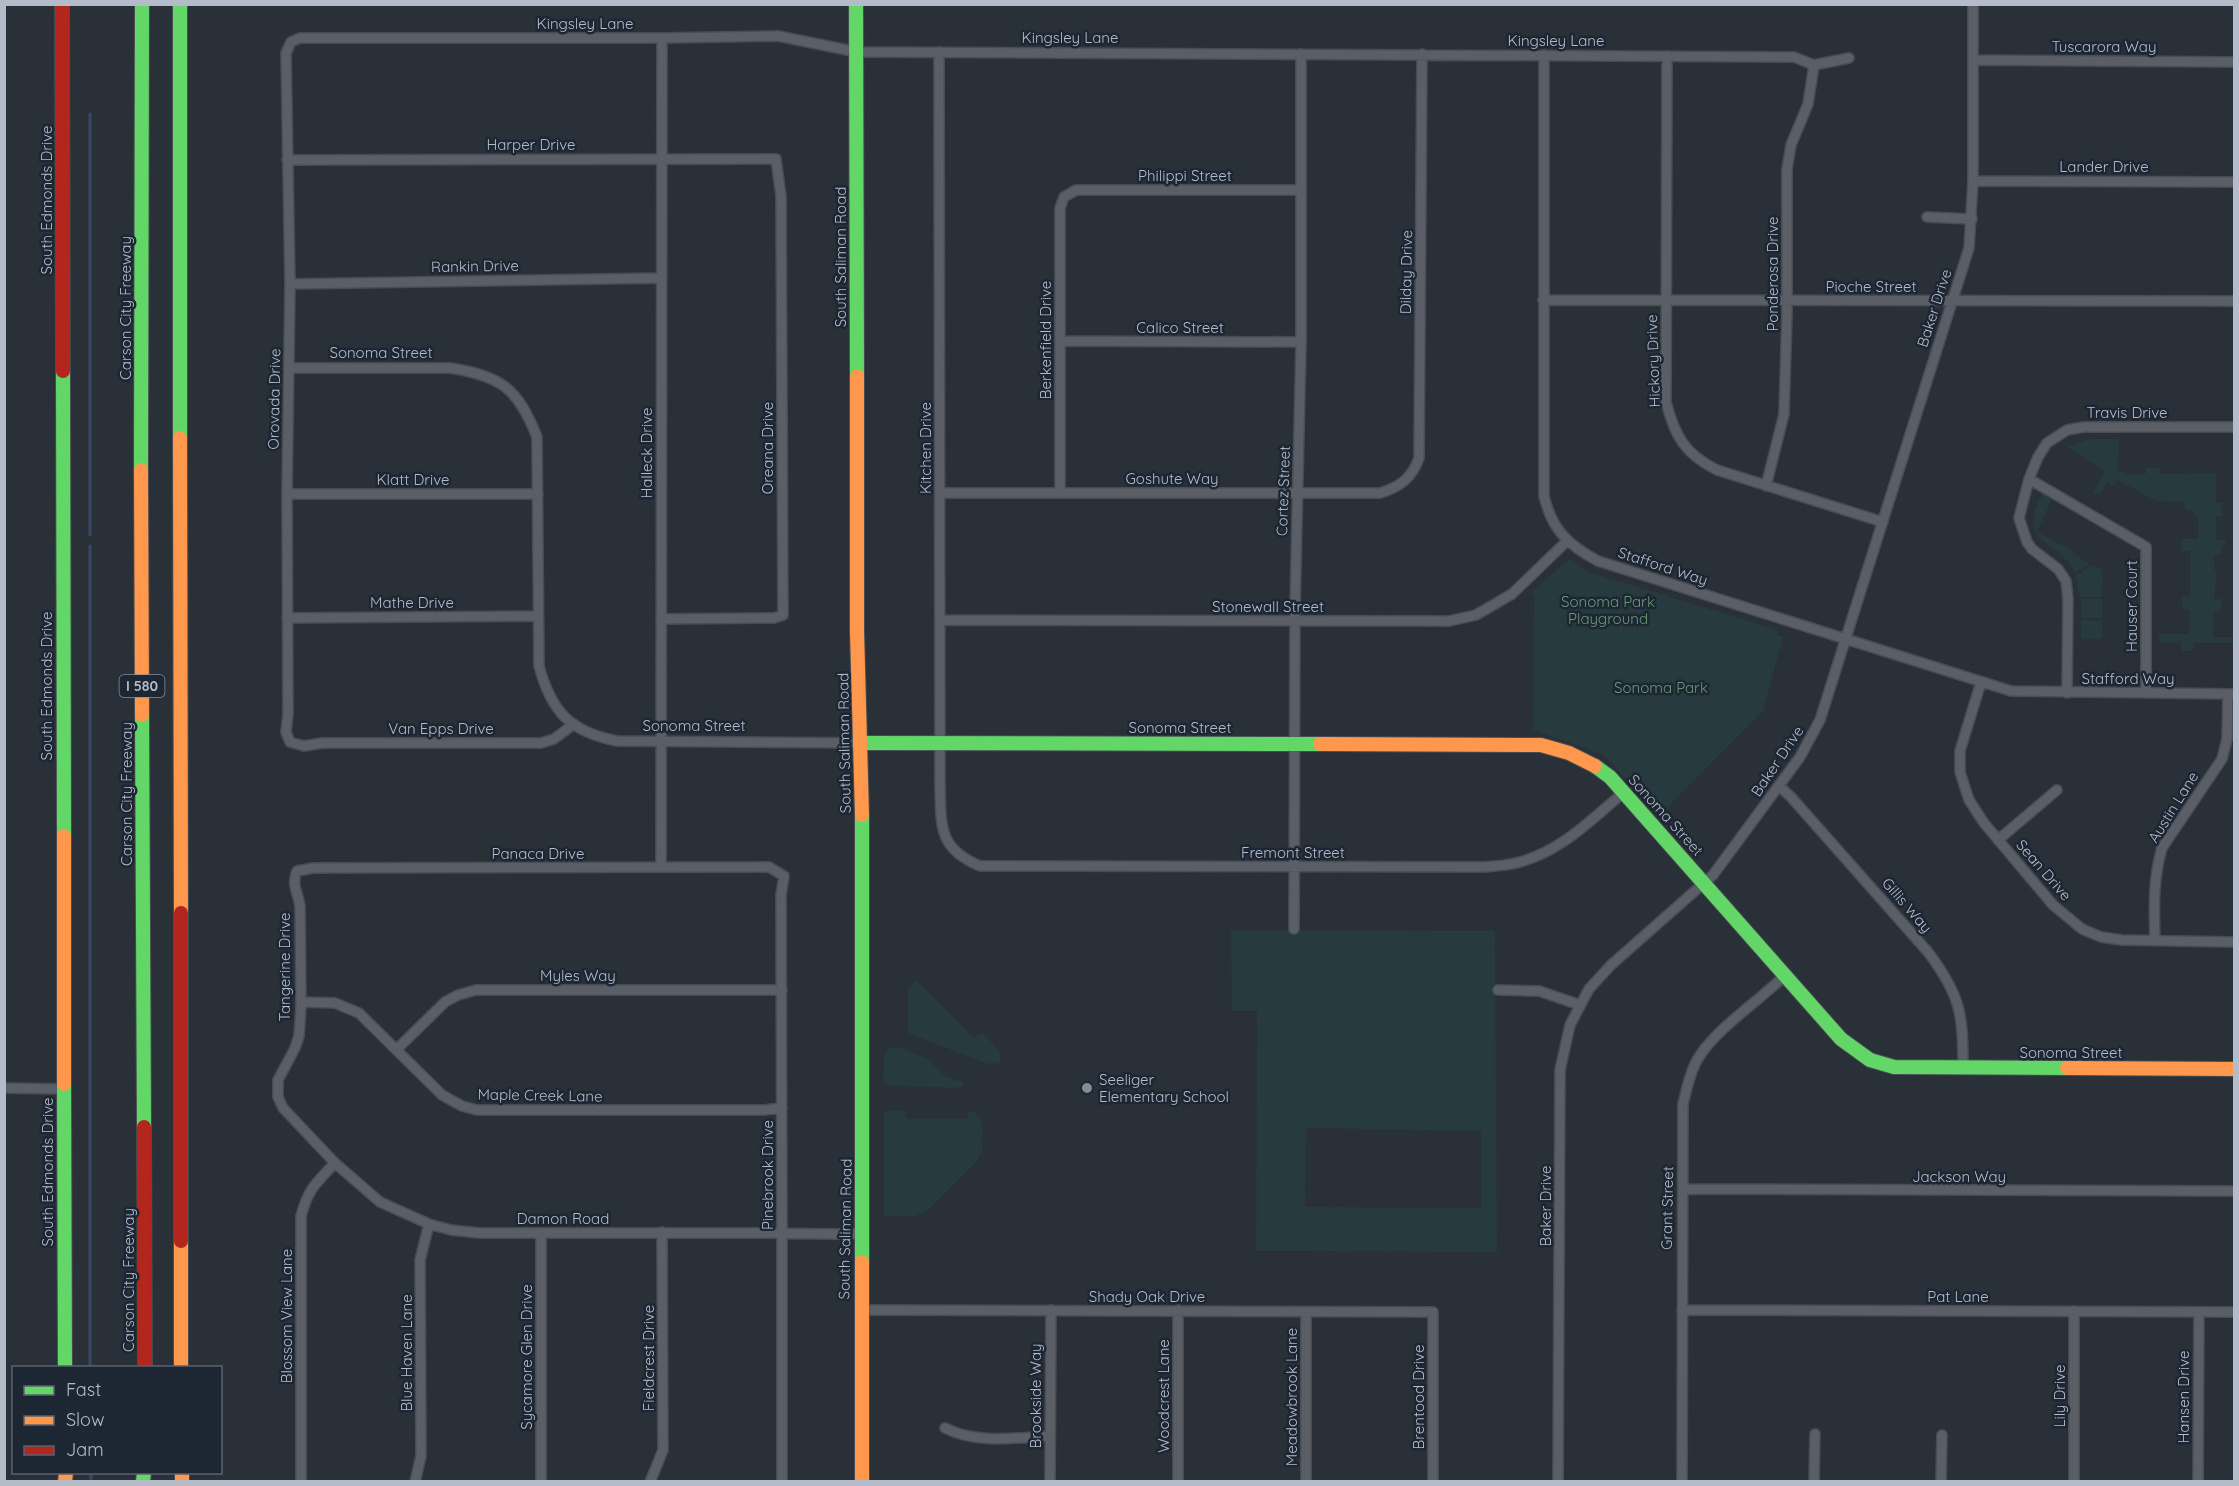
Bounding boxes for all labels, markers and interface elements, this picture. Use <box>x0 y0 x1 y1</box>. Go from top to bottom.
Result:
street label: Kingsley Lane <box>537 14 633 33</box>
street label: Kingsley Lane <box>1022 28 1118 47</box>
street label: Kingsley Lane <box>1508 31 1604 50</box>
street label: Tuscarora Way <box>2052 37 2156 56</box>
street label: South Edmonds Drive <box>37 126 56 275</box>
street label: Harper Drive <box>486 135 576 154</box>
street label: Lander Drive <box>2059 157 2149 176</box>
street label: Philippi Street <box>1138 166 1232 185</box>
street label: South Saliman Road <box>831 187 850 327</box>
street label: Ponderosa Drive <box>1763 216 1782 332</box>
street label: Dilday Drive <box>1396 230 1416 314</box>
street label: Carson City Freeway <box>116 236 135 380</box>
street label: Rankin Drive <box>431 256 519 276</box>
street label: Baker Drive <box>1912 267 1956 349</box>
street label: Pioche Street <box>1825 277 1917 296</box>
street label: Berkenfield Drive <box>1036 281 1055 399</box>
street label: Hickory Drive <box>1642 314 1664 408</box>
street label: Calico Street <box>1136 318 1224 337</box>
street label: Sonoma Street <box>329 343 433 362</box>
street label: Orovada Drive <box>264 348 284 450</box>
street label: Oreana Drive <box>758 402 777 494</box>
street label: Kitchen Drive <box>916 402 935 494</box>
street label: Travis Drive <box>2086 403 2168 422</box>
street label: Halleck Drive <box>637 407 656 499</box>
street label: Cortez Street <box>1272 446 1294 536</box>
street label: Goshute Way <box>1125 469 1219 488</box>
street label: Klatt Drive <box>376 470 450 489</box>
street label: Stafford Way <box>1616 543 1710 589</box>
street label: Hauser Court <box>2122 560 2141 652</box>
park label: Sonoma Park Playground <box>1561 592 1655 628</box>
street label: Mathe Drive <box>370 593 454 612</box>
street label: Stonewall Street <box>1212 597 1324 616</box>
street label: South Edmonds Drive <box>37 612 56 761</box>
street label: Stafford Way <box>2081 669 2175 688</box>
street label: South Saliman Road <box>833 673 855 813</box>
road number: I 580 <box>120 675 164 697</box>
park label: Sonoma Park <box>1614 678 1708 697</box>
street label: Sonoma Street <box>642 716 746 735</box>
street label: Sonoma Street <box>1128 718 1232 737</box>
street label: Van Epps Drive <box>388 719 494 738</box>
street label: Carson City Freeway <box>117 722 136 866</box>
street label: Baker Drive <box>1746 722 1808 800</box>
street label: Austin Lane <box>2144 768 2202 846</box>
street label: Sonoma Street <box>1624 770 1708 860</box>
street label: Sean Drive <box>2012 835 2076 905</box>
street label: Fremont Street <box>1241 843 1345 862</box>
street label: Panaca Drive <box>492 844 584 863</box>
street label: Gillis Way <box>1878 874 1936 936</box>
street label: Tangerine Drive <box>275 912 294 1022</box>
street label: Myles Way <box>540 966 616 985</box>
street label: Sonoma Street <box>2019 1043 2123 1062</box>
place label: Seeliger Elementary School <box>1099 1070 1229 1106</box>
marker: Seeliger Elementary School <box>1080 1081 1094 1095</box>
street label: Maple Creek Lane <box>477 1084 603 1106</box>
street label: South Edmonds Drive <box>38 1098 57 1247</box>
street label: Pinebrook Drive <box>758 1120 777 1230</box>
street label: South Saliman Road <box>834 1159 856 1299</box>
street label: Baker Drive <box>1536 1165 1555 1247</box>
street label: Grant Street <box>1657 1166 1677 1250</box>
street label: Jackson Way <box>1912 1167 2006 1186</box>
street label: Carson City Freeway <box>119 1208 138 1352</box>
street label: Damon Road <box>517 1209 609 1228</box>
street label: Blossom View Lane <box>277 1249 296 1383</box>
street label: Sycamore Glen Drive <box>517 1284 536 1430</box>
street label: Shady Oak Drive <box>1089 1287 1205 1306</box>
street label: Pat Lane <box>1927 1287 1989 1306</box>
street label: Blue Haven Lane <box>397 1294 416 1412</box>
street label: Fieldcrest Drive <box>639 1305 658 1411</box>
street label: Meadowbrook Lane <box>1282 1328 1301 1466</box>
street label: Woodcrest Lane <box>1154 1339 1173 1453</box>
street label: Brookside Way <box>1026 1343 1045 1449</box>
street label: Brentood Drive <box>1409 1345 1428 1449</box>
street label: Hansen Drive <box>2174 1351 2193 1443</box>
street label: Lily Drive <box>2050 1364 2069 1428</box>
legend <box>12 1366 222 1474</box>
text: Fast <box>66 1378 101 1401</box>
text: Slow <box>66 1408 104 1431</box>
text: Jam <box>66 1438 104 1461</box>

